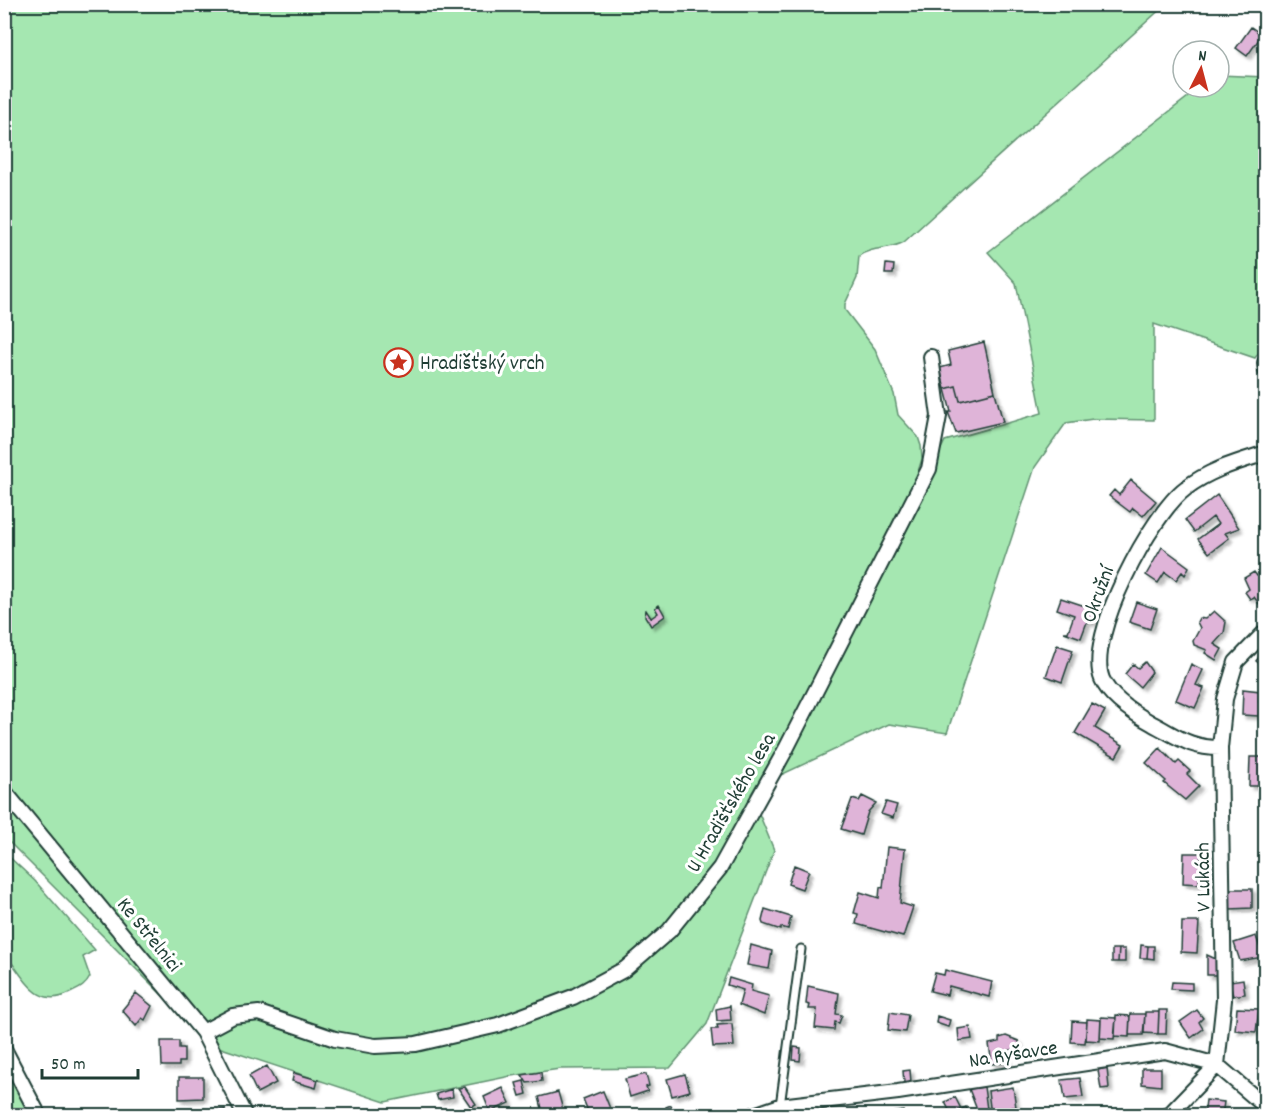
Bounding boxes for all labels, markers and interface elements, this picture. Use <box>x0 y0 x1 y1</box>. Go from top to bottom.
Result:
north arrow <box>1171 39 1231 99</box>
text: N <box>1197 45 1208 68</box>
place icon: Hradišťský vrch <box>383 346 415 378</box>
place label: Hradišťský vrch <box>420 350 545 380</box>
street label: Okružní <box>1076 560 1125 628</box>
street label: U Hradišťského lesa <box>680 727 785 879</box>
street label: V Lukách <box>1189 842 1221 912</box>
street label: Ke Střelnici <box>108 892 187 980</box>
street label: Na Ryšavce <box>967 1034 1060 1078</box>
scale bar <box>42 1042 138 1080</box>
text: 50 m <box>51 1053 86 1078</box>

